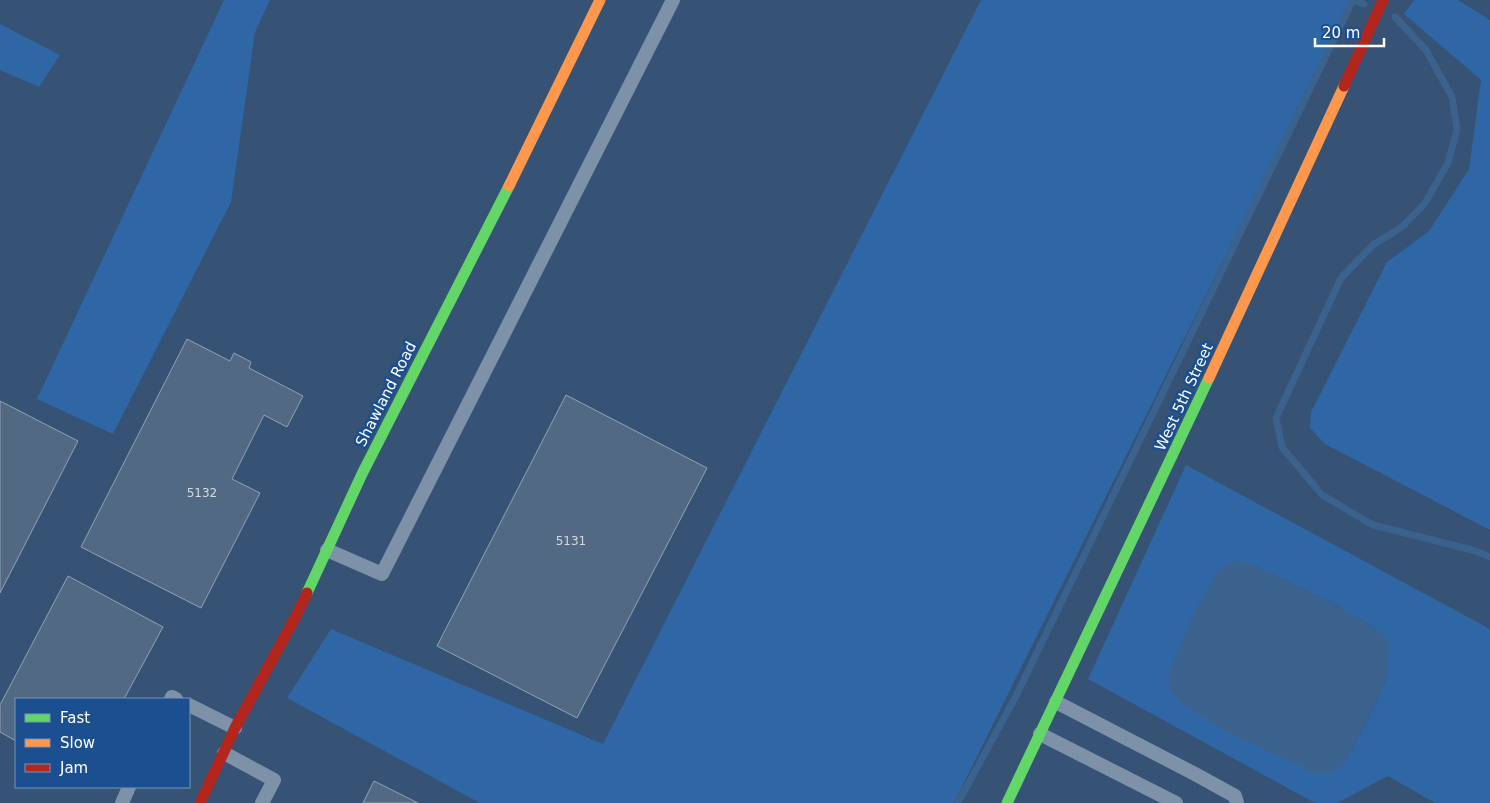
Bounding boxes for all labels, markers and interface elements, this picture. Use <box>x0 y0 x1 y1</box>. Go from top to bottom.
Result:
scale bar <box>1315 15 1384 47</box>
text: 20 m <box>1322 24 1360 42</box>
street label: Shawland Road <box>352 339 420 449</box>
street label: West 5th Street <box>1151 340 1217 454</box>
house number: 5132 <box>187 486 217 500</box>
house number: 5131 <box>556 534 586 548</box>
legend <box>15 698 190 788</box>
text: Fast <box>60 709 90 727</box>
text: Slow <box>60 734 95 752</box>
text: Jam <box>59 759 88 777</box>

